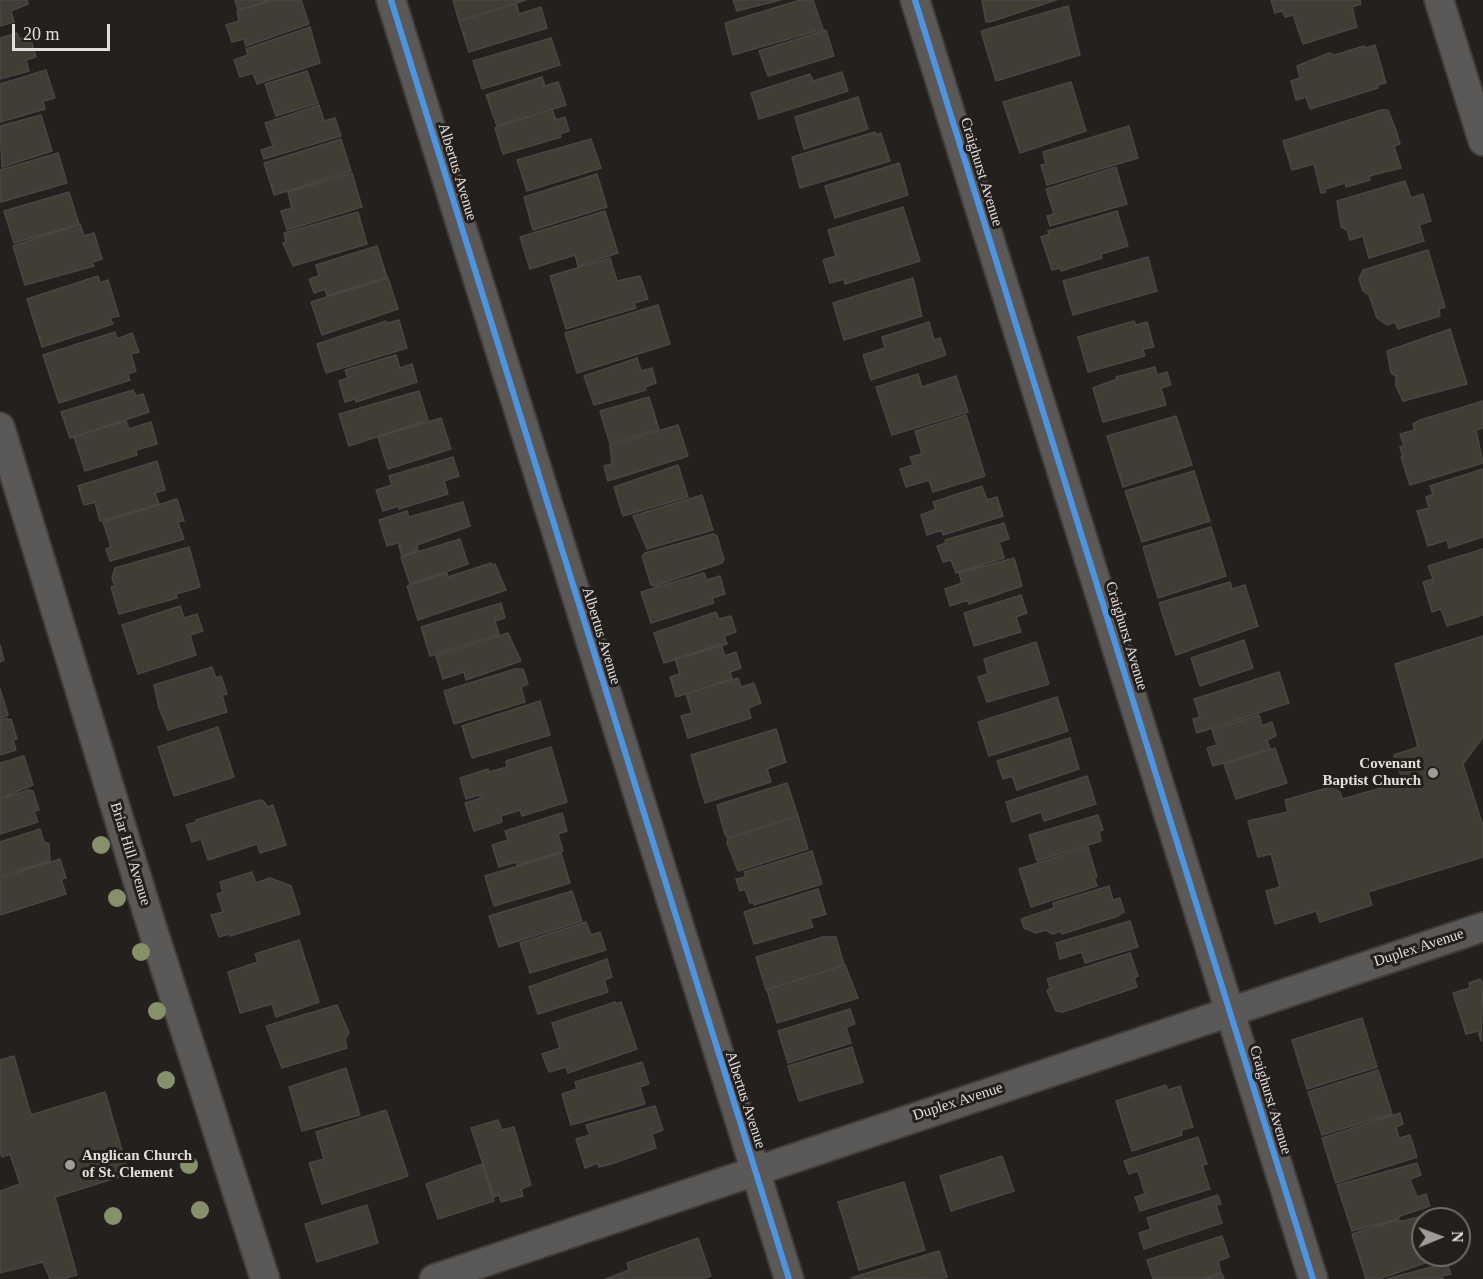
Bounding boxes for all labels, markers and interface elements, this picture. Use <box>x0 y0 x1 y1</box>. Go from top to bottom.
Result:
scale bar <box>15 12 112 50</box>
text: 20 m <box>23 24 60 44</box>
street label: Craighurst Avenue <box>956 116 1006 228</box>
street label: Albertus Avenue <box>434 121 480 223</box>
street label: Craighurst Avenue <box>1101 580 1151 692</box>
street label: Albertus Avenue <box>578 585 624 687</box>
place label: Covenant Baptist Church <box>1323 755 1421 790</box>
marker: Covenant Baptist Church <box>1426 766 1440 780</box>
street label: Briar Hill Avenue <box>106 800 154 908</box>
street label: Duplex Avenue <box>1372 925 1466 971</box>
street label: Craighurst Avenue <box>1245 1044 1295 1156</box>
street label: Albertus Avenue <box>721 1049 769 1151</box>
street label: Duplex Avenue <box>911 1079 1005 1125</box>
place label: Anglican Church of St. Clement <box>82 1147 192 1182</box>
marker: Anglican Church of St. Clement <box>63 1158 77 1172</box>
north arrow <box>1411 1207 1471 1267</box>
text: N <box>1449 1231 1466 1243</box>

